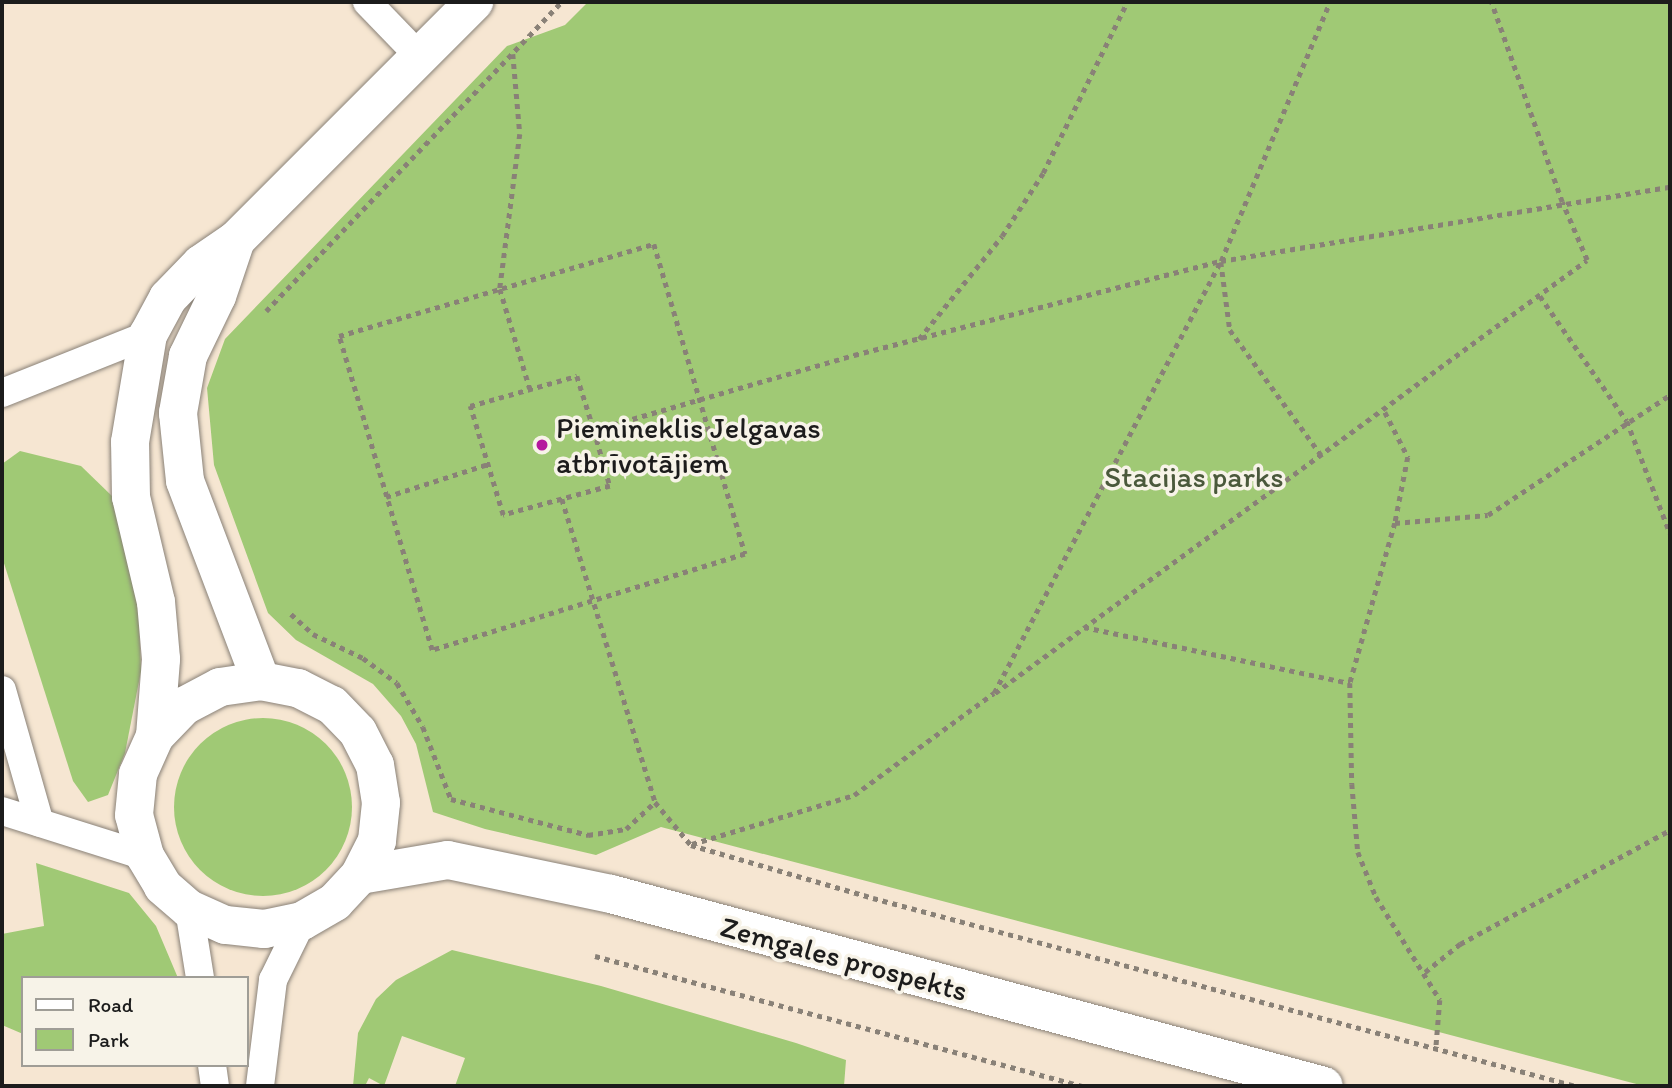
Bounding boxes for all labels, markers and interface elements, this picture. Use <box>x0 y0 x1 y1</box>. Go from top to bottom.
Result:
place label: Piemineklis Jelgavas atbrīvotājiem <box>556 410 820 480</box>
marker: Piemineklis Jelgavas atbrīvotājiem <box>534 437 550 453</box>
park label: Stacijas parks <box>1104 459 1284 495</box>
street label: Zemgales prospekts <box>716 909 972 1009</box>
legend <box>21 976 248 1067</box>
text: Road <box>88 992 133 1017</box>
text: Park <box>88 1027 129 1052</box>

